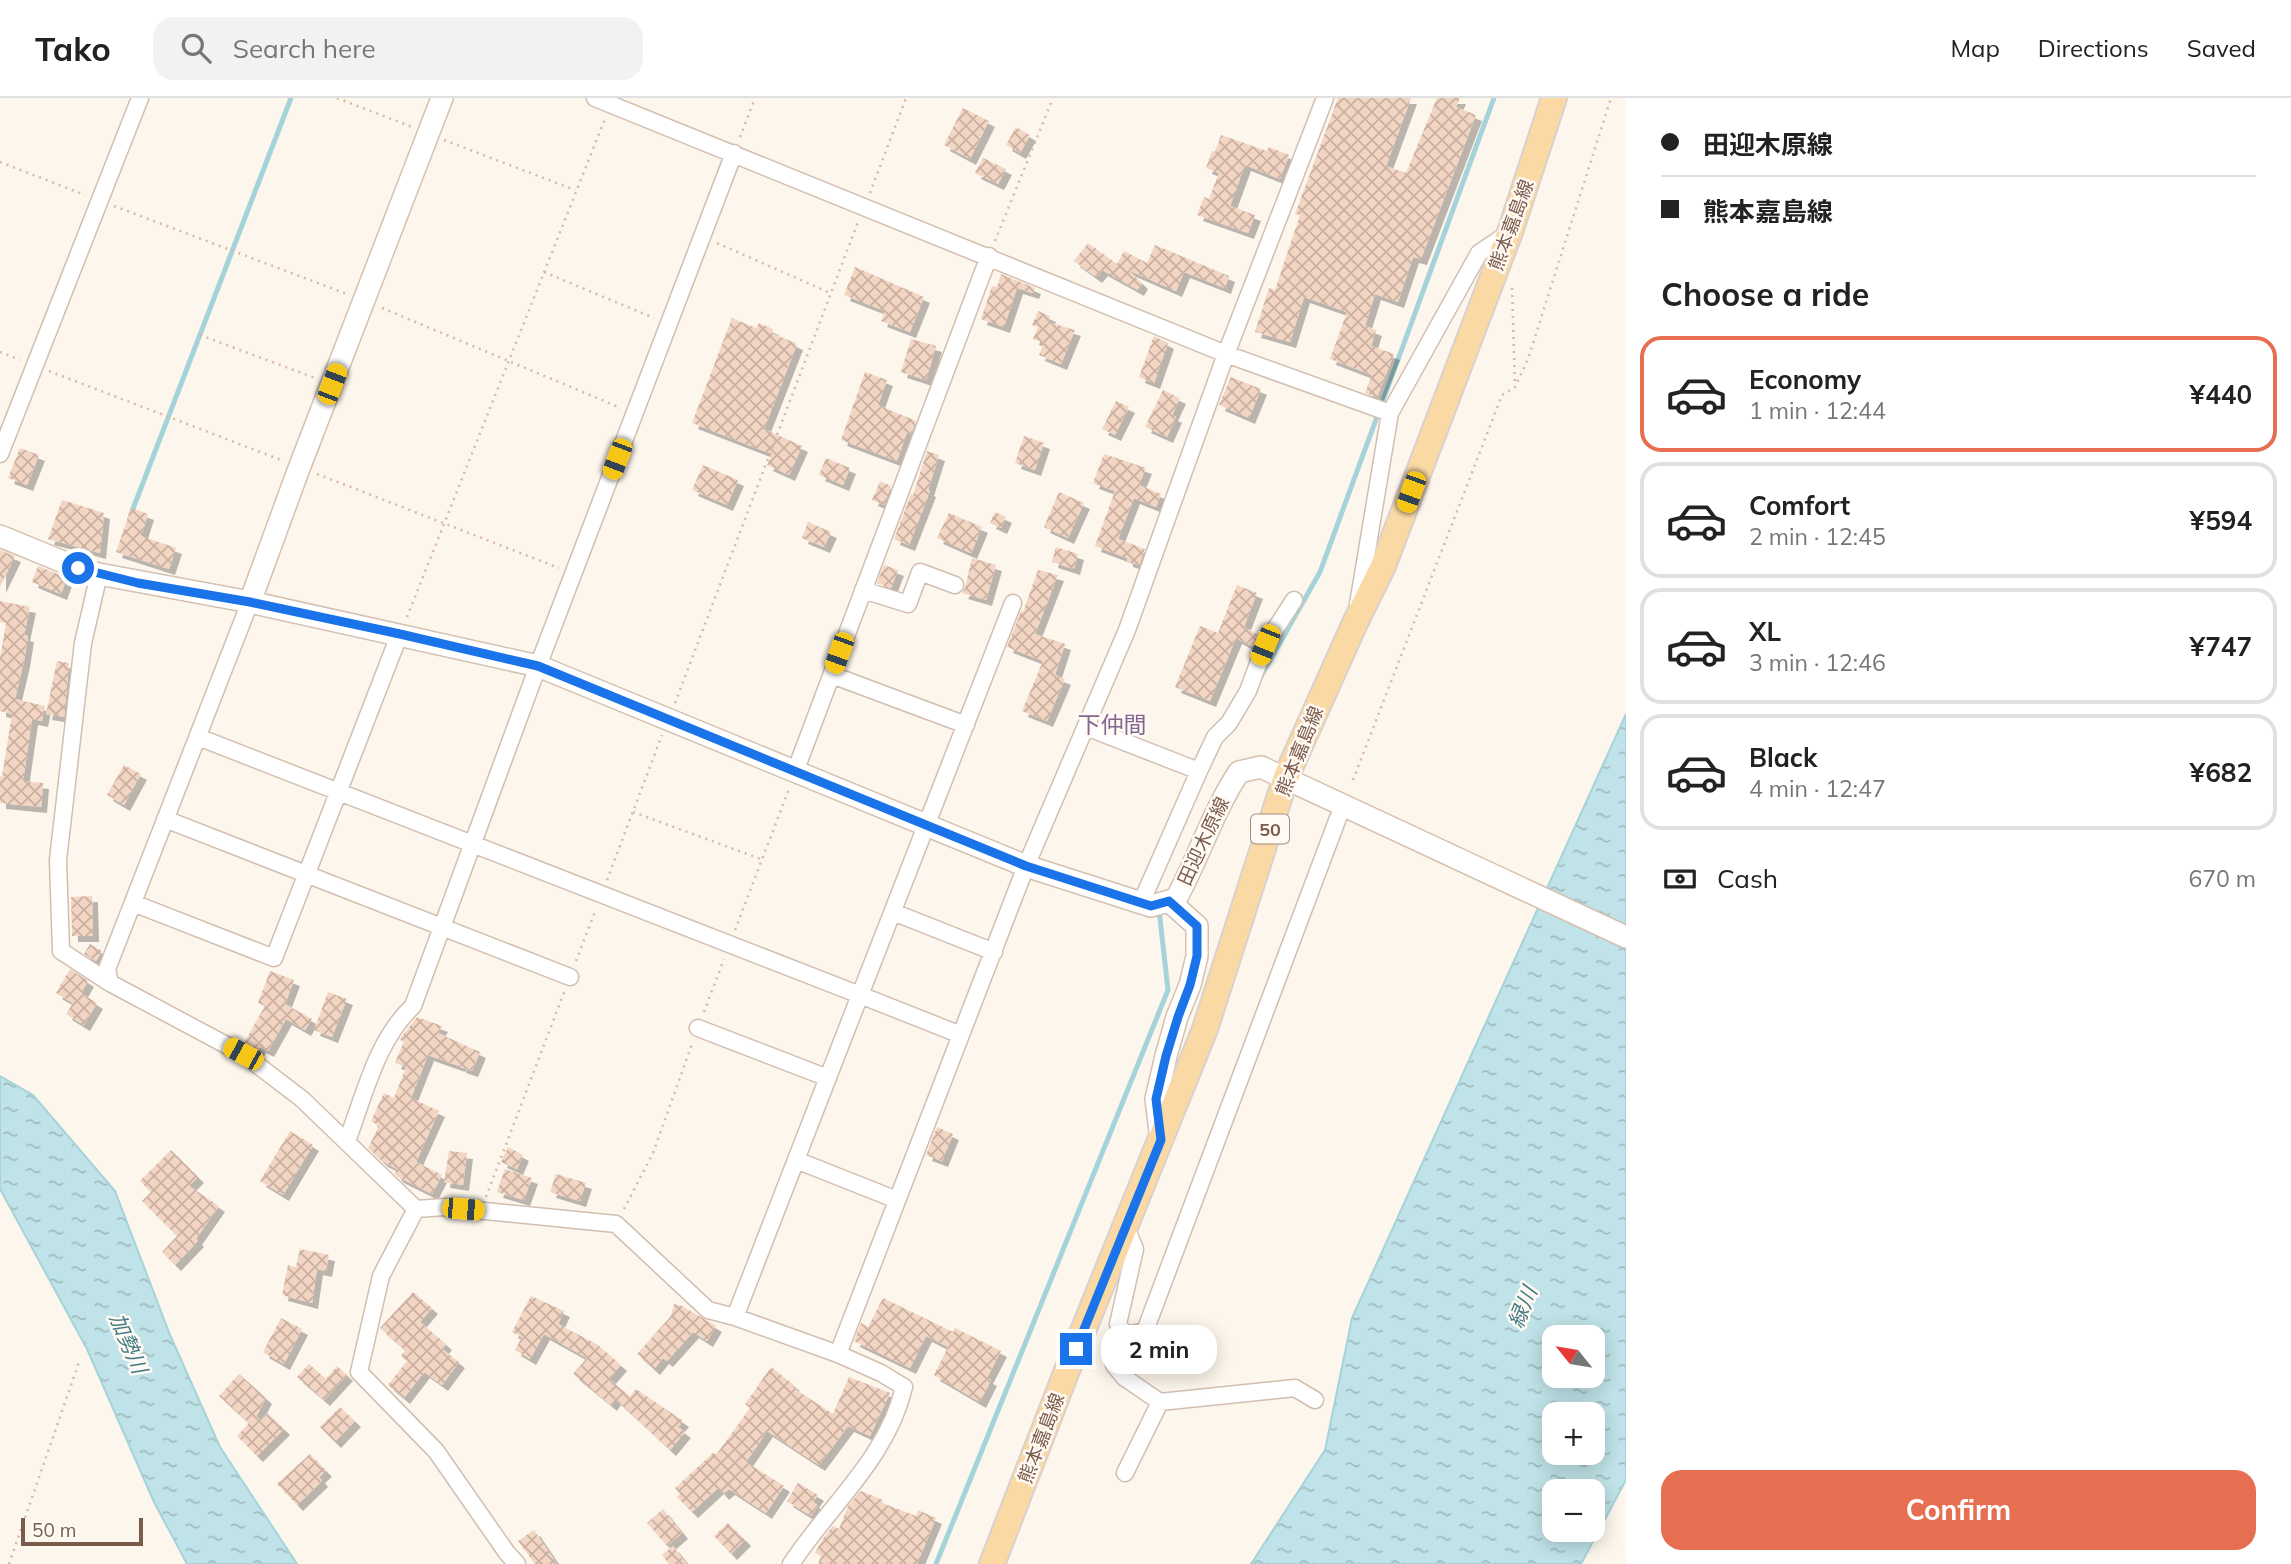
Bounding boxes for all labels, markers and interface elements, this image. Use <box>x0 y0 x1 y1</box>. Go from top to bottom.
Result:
search box <box>153 17 643 80</box>
text: Tako <box>35 28 111 69</box>
icon: search <box>177 29 215 67</box>
text: Search here <box>233 32 376 65</box>
text: Map <box>1950 33 2000 63</box>
text: Directions <box>2038 33 2149 63</box>
text: Saved <box>2187 33 2256 63</box>
text: 田迎木原線 <box>1703 128 1833 161</box>
street label: 熊本嘉島線 <box>1483 176 1539 274</box>
text: 熊本嘉島線 <box>1703 195 1833 228</box>
text: Choose a ride <box>1661 274 1869 314</box>
car <box>315 361 350 407</box>
icon: car <box>1665 363 1728 426</box>
text: Economy <box>1749 363 1861 396</box>
text: ¥440 <box>2190 378 2252 411</box>
text: 1 min · 12:44 <box>1749 396 1886 425</box>
car <box>600 436 635 482</box>
car <box>1394 469 1429 515</box>
icon: car <box>1665 489 1728 552</box>
text: Comfort <box>1749 489 1850 522</box>
text: ¥594 <box>2190 504 2252 537</box>
text: 2 min · 12:45 <box>1749 522 1886 551</box>
route start <box>62 552 94 584</box>
icon: car <box>1665 615 1728 678</box>
text: XL <box>1749 615 1781 648</box>
car <box>1248 622 1283 668</box>
car <box>822 630 857 676</box>
text: ¥747 <box>2190 630 2252 663</box>
text: 3 min · 12:46 <box>1749 648 1886 677</box>
street label: 熊本嘉島線 <box>1270 702 1328 800</box>
district label: 下仲間 <box>1078 710 1147 739</box>
icon: car <box>1665 741 1728 804</box>
text: Black <box>1749 741 1817 774</box>
text: ¥682 <box>2190 756 2252 789</box>
text: 4 min · 12:47 <box>1749 774 1886 803</box>
street label: 田迎木原線 <box>1172 793 1234 889</box>
road number: 50 <box>1251 814 1289 844</box>
icon: cash <box>1661 860 1699 898</box>
text: Cash <box>1717 862 1778 895</box>
text: 670 m <box>2188 864 2256 893</box>
car <box>220 1035 267 1073</box>
car <box>442 1197 485 1221</box>
water label: 緑川 <box>1502 1281 1543 1331</box>
water label: 加勢川 <box>105 1309 154 1379</box>
callout: 2 min <box>1100 1324 1216 1374</box>
north arrow <box>1542 1325 1605 1388</box>
map controls <box>1542 1325 1605 1542</box>
route end <box>1060 1333 1092 1365</box>
text: 2 min <box>1129 1335 1189 1364</box>
street label: 熊本嘉島線 <box>1013 1389 1069 1487</box>
button: + <box>1542 1402 1605 1465</box>
button: Confirm <box>1661 1470 2256 1550</box>
button: − <box>1542 1479 1605 1542</box>
scale bar <box>21 1515 144 1547</box>
text: 50 m <box>32 1518 76 1542</box>

